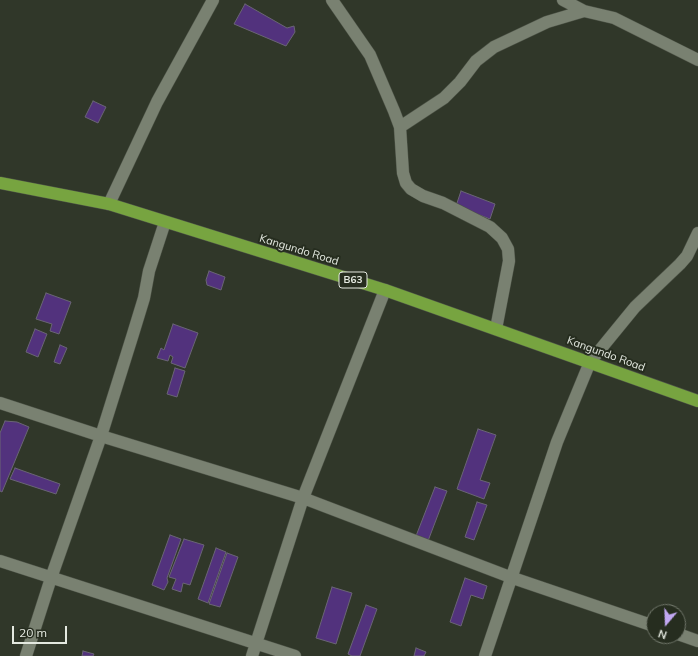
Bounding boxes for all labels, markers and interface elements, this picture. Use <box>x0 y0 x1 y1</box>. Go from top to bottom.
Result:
street label: Kangundo Road <box>258 232 340 268</box>
road number: B63 <box>339 272 367 288</box>
street label: Kangundo Road <box>565 334 647 374</box>
north arrow <box>646 604 686 644</box>
scale bar <box>14 618 69 644</box>
text: 20 m <box>19 625 47 640</box>
text: N <box>656 626 669 642</box>

